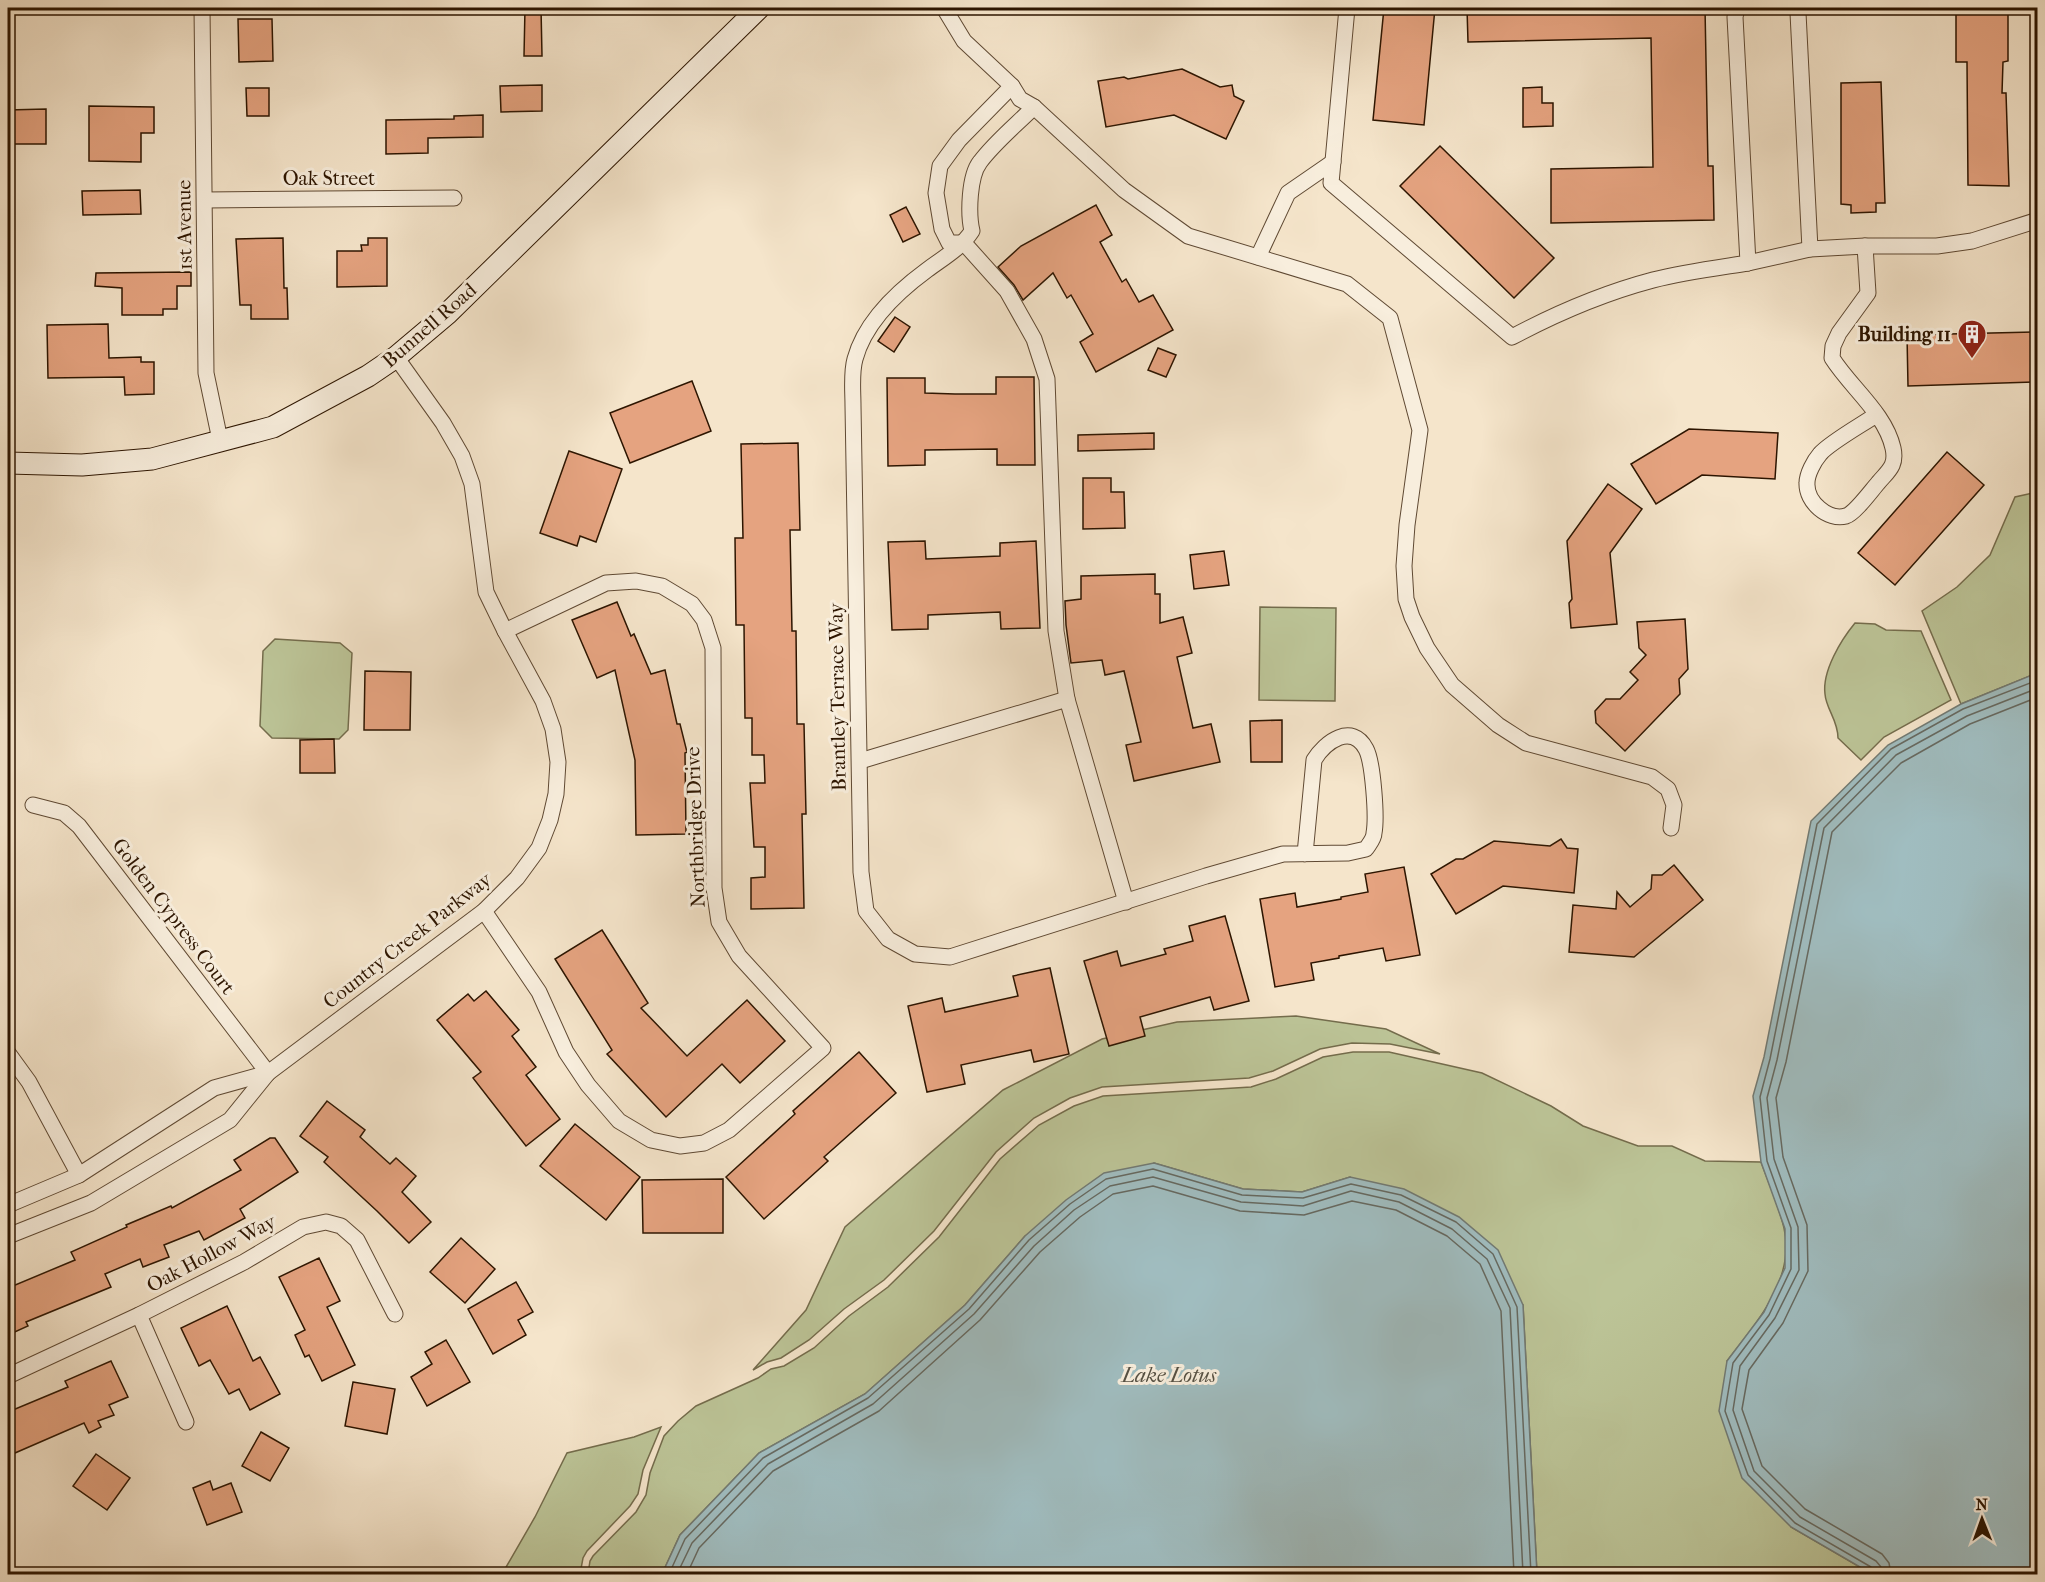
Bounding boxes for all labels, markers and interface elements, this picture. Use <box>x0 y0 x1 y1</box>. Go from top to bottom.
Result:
street label: Oak Street <box>283 167 375 190</box>
street label: 1st Avenue <box>172 179 197 270</box>
street label: Bunnell Road <box>378 278 482 372</box>
building icon: Building 11 <box>1956 318 1988 360</box>
place label: Building 11 <box>1858 323 1951 346</box>
street label: Brantley Terrace Way <box>824 601 851 791</box>
street label: Northbridge Drive <box>681 746 710 908</box>
street label: Golden Cypress Court <box>108 834 240 999</box>
street label: Country Creek Parkway <box>319 867 497 1013</box>
street label: Oak Hollow Way <box>143 1209 281 1297</box>
water label: Lake Lotus <box>1120 1363 1217 1387</box>
north arrow <box>1952 1489 2012 1549</box>
text: N <box>1976 1495 1989 1514</box>

